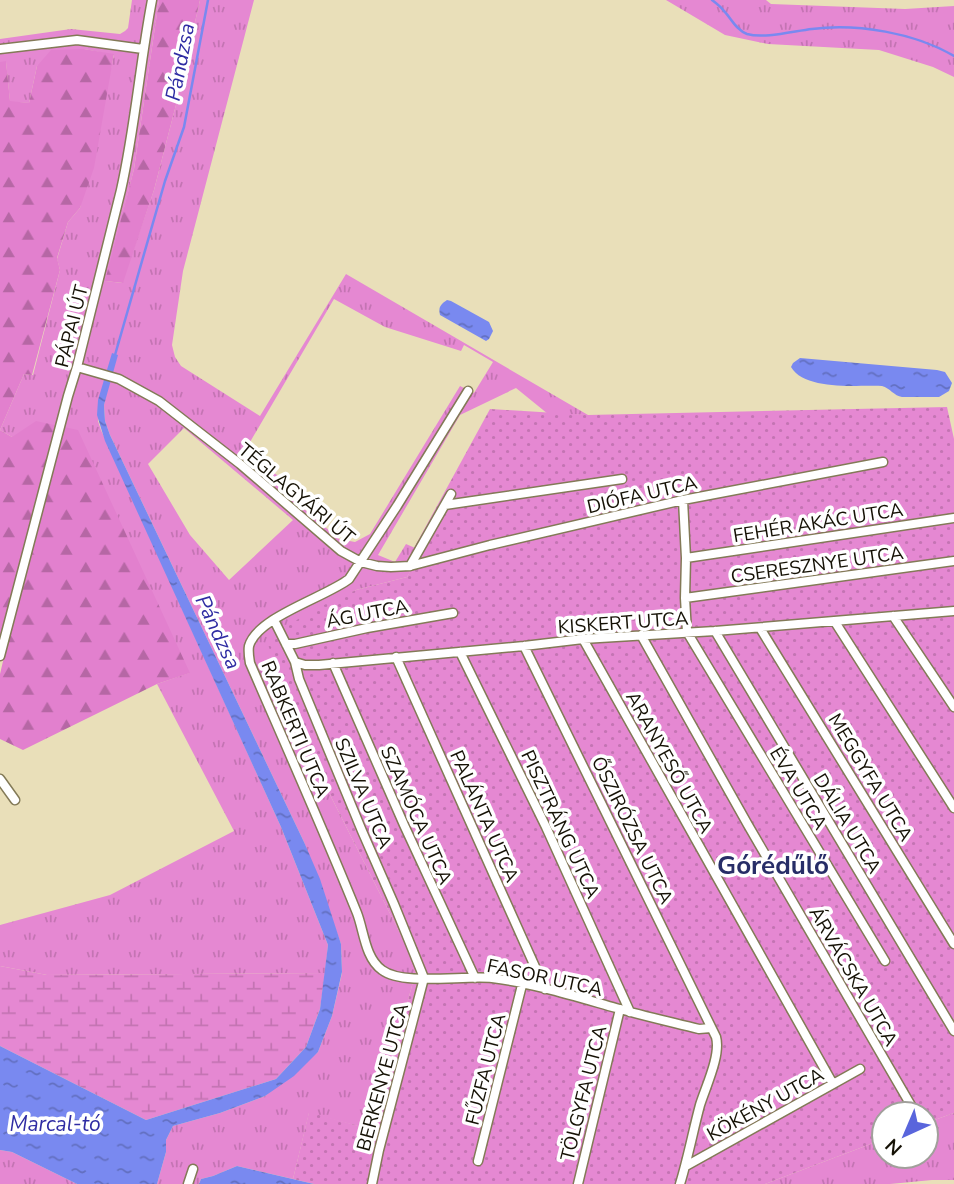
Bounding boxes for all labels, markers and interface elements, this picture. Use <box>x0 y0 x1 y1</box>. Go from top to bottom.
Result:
water label: Pándzsa <box>159 21 201 103</box>
street label: PÁPAI ÚT <box>49 282 95 370</box>
street label: TÉGLAGYÁRI ÚT <box>232 437 361 551</box>
street label: DIÓFA UTCA <box>585 470 700 520</box>
street label: FEHÉR AKÁC UTCA <box>731 497 905 549</box>
street label: CSERESZNYE UTCA <box>729 540 905 590</box>
water label: Pándzsa <box>189 590 247 674</box>
street label: ÁG UTCA <box>324 593 411 635</box>
street label: KISKERT UTCA <box>557 605 689 641</box>
street label: RABKERTI UTCA <box>255 657 336 802</box>
street label: ARANYESŐ UTCA <box>619 687 719 838</box>
street label: MEGGYFA UTCA <box>822 709 919 846</box>
street label: SZILVA UTCA <box>328 734 398 853</box>
street label: SZAMÓCA UTCA <box>374 742 458 889</box>
street label: ÉVA UTCA <box>763 742 833 835</box>
street label: PALÁNTA UTCA <box>443 746 525 887</box>
street label: PISZTRÁNG UTCA <box>514 746 606 903</box>
street label: ŐSZIRÓZSA UTCA <box>585 752 679 909</box>
street label: DÁLIA UTCA <box>807 769 887 878</box>
district label: Górédűlő <box>717 848 829 883</box>
street label: ÁRVÁCSKA UTCA <box>803 902 904 1051</box>
street label: FASOR UTCA <box>485 953 605 1003</box>
street label: BERKENYE UTCA <box>351 1000 415 1154</box>
street label: FŰZFA UTCA <box>460 1011 512 1128</box>
street label: TÖLGYFA UTCA <box>555 1023 613 1164</box>
street label: KÖKÉNY UTCA <box>702 1062 829 1148</box>
north arrow <box>870 1100 940 1170</box>
water label: Marcal-tó <box>9 1110 101 1138</box>
text: N <box>880 1132 908 1161</box>

